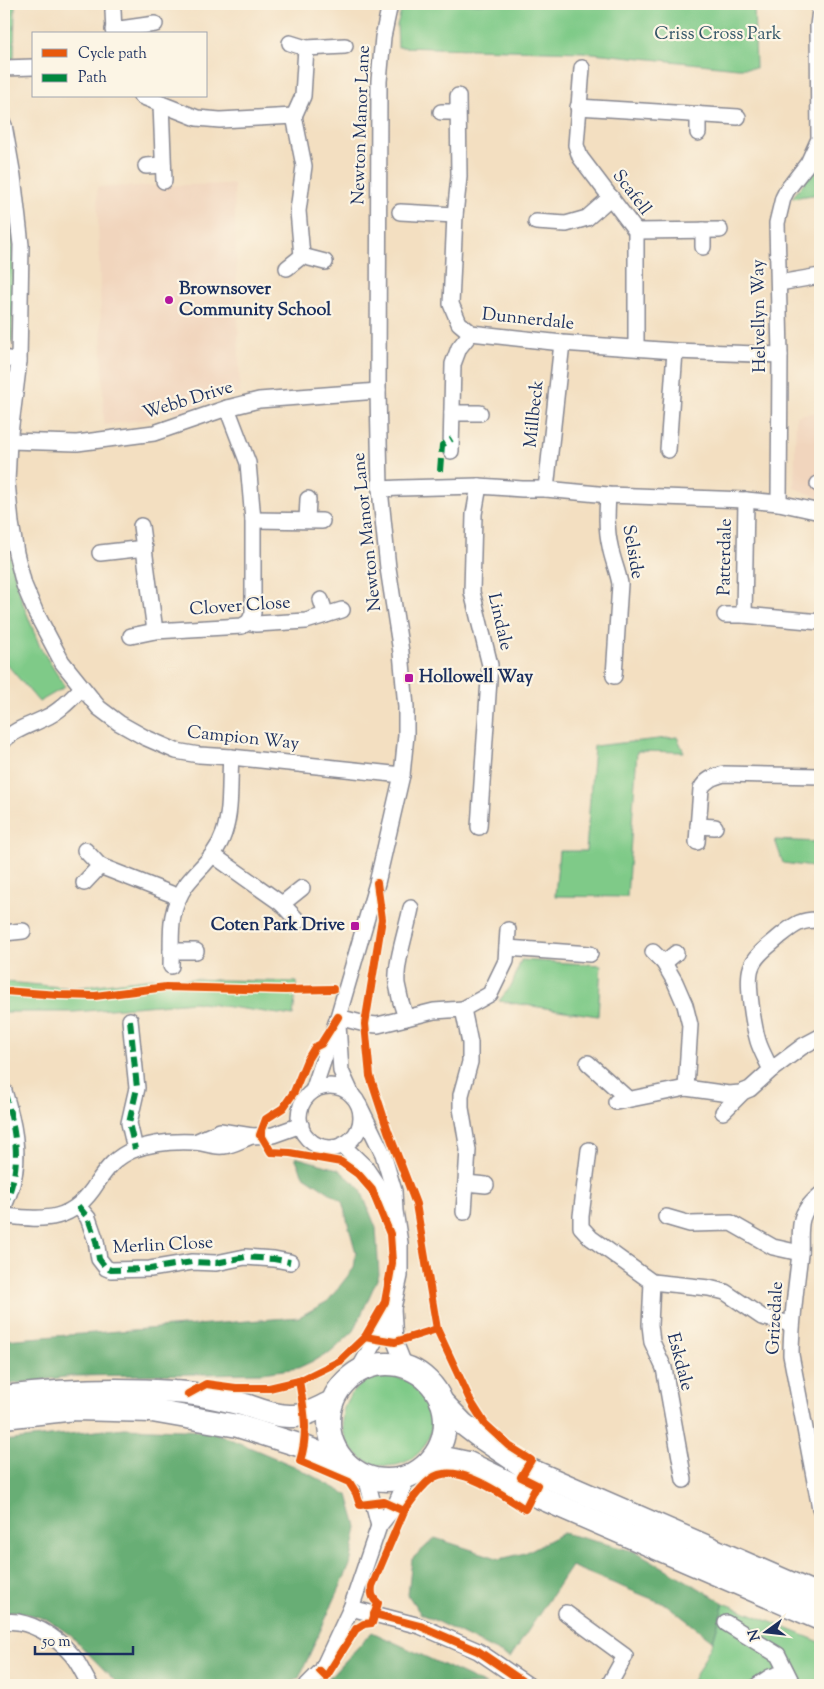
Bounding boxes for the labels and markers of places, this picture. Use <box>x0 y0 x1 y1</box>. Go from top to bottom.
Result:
place label: Brownsover Community School <box>179 277 332 324</box>
marker: Brownsover Community School <box>163 294 175 306</box>
place label: Hollowell Way <box>419 665 533 691</box>
marker: Hollowell Way <box>403 672 415 684</box>
place label: Coten Park Drive <box>211 913 346 939</box>
marker: Coten Park Drive <box>349 920 361 932</box>

